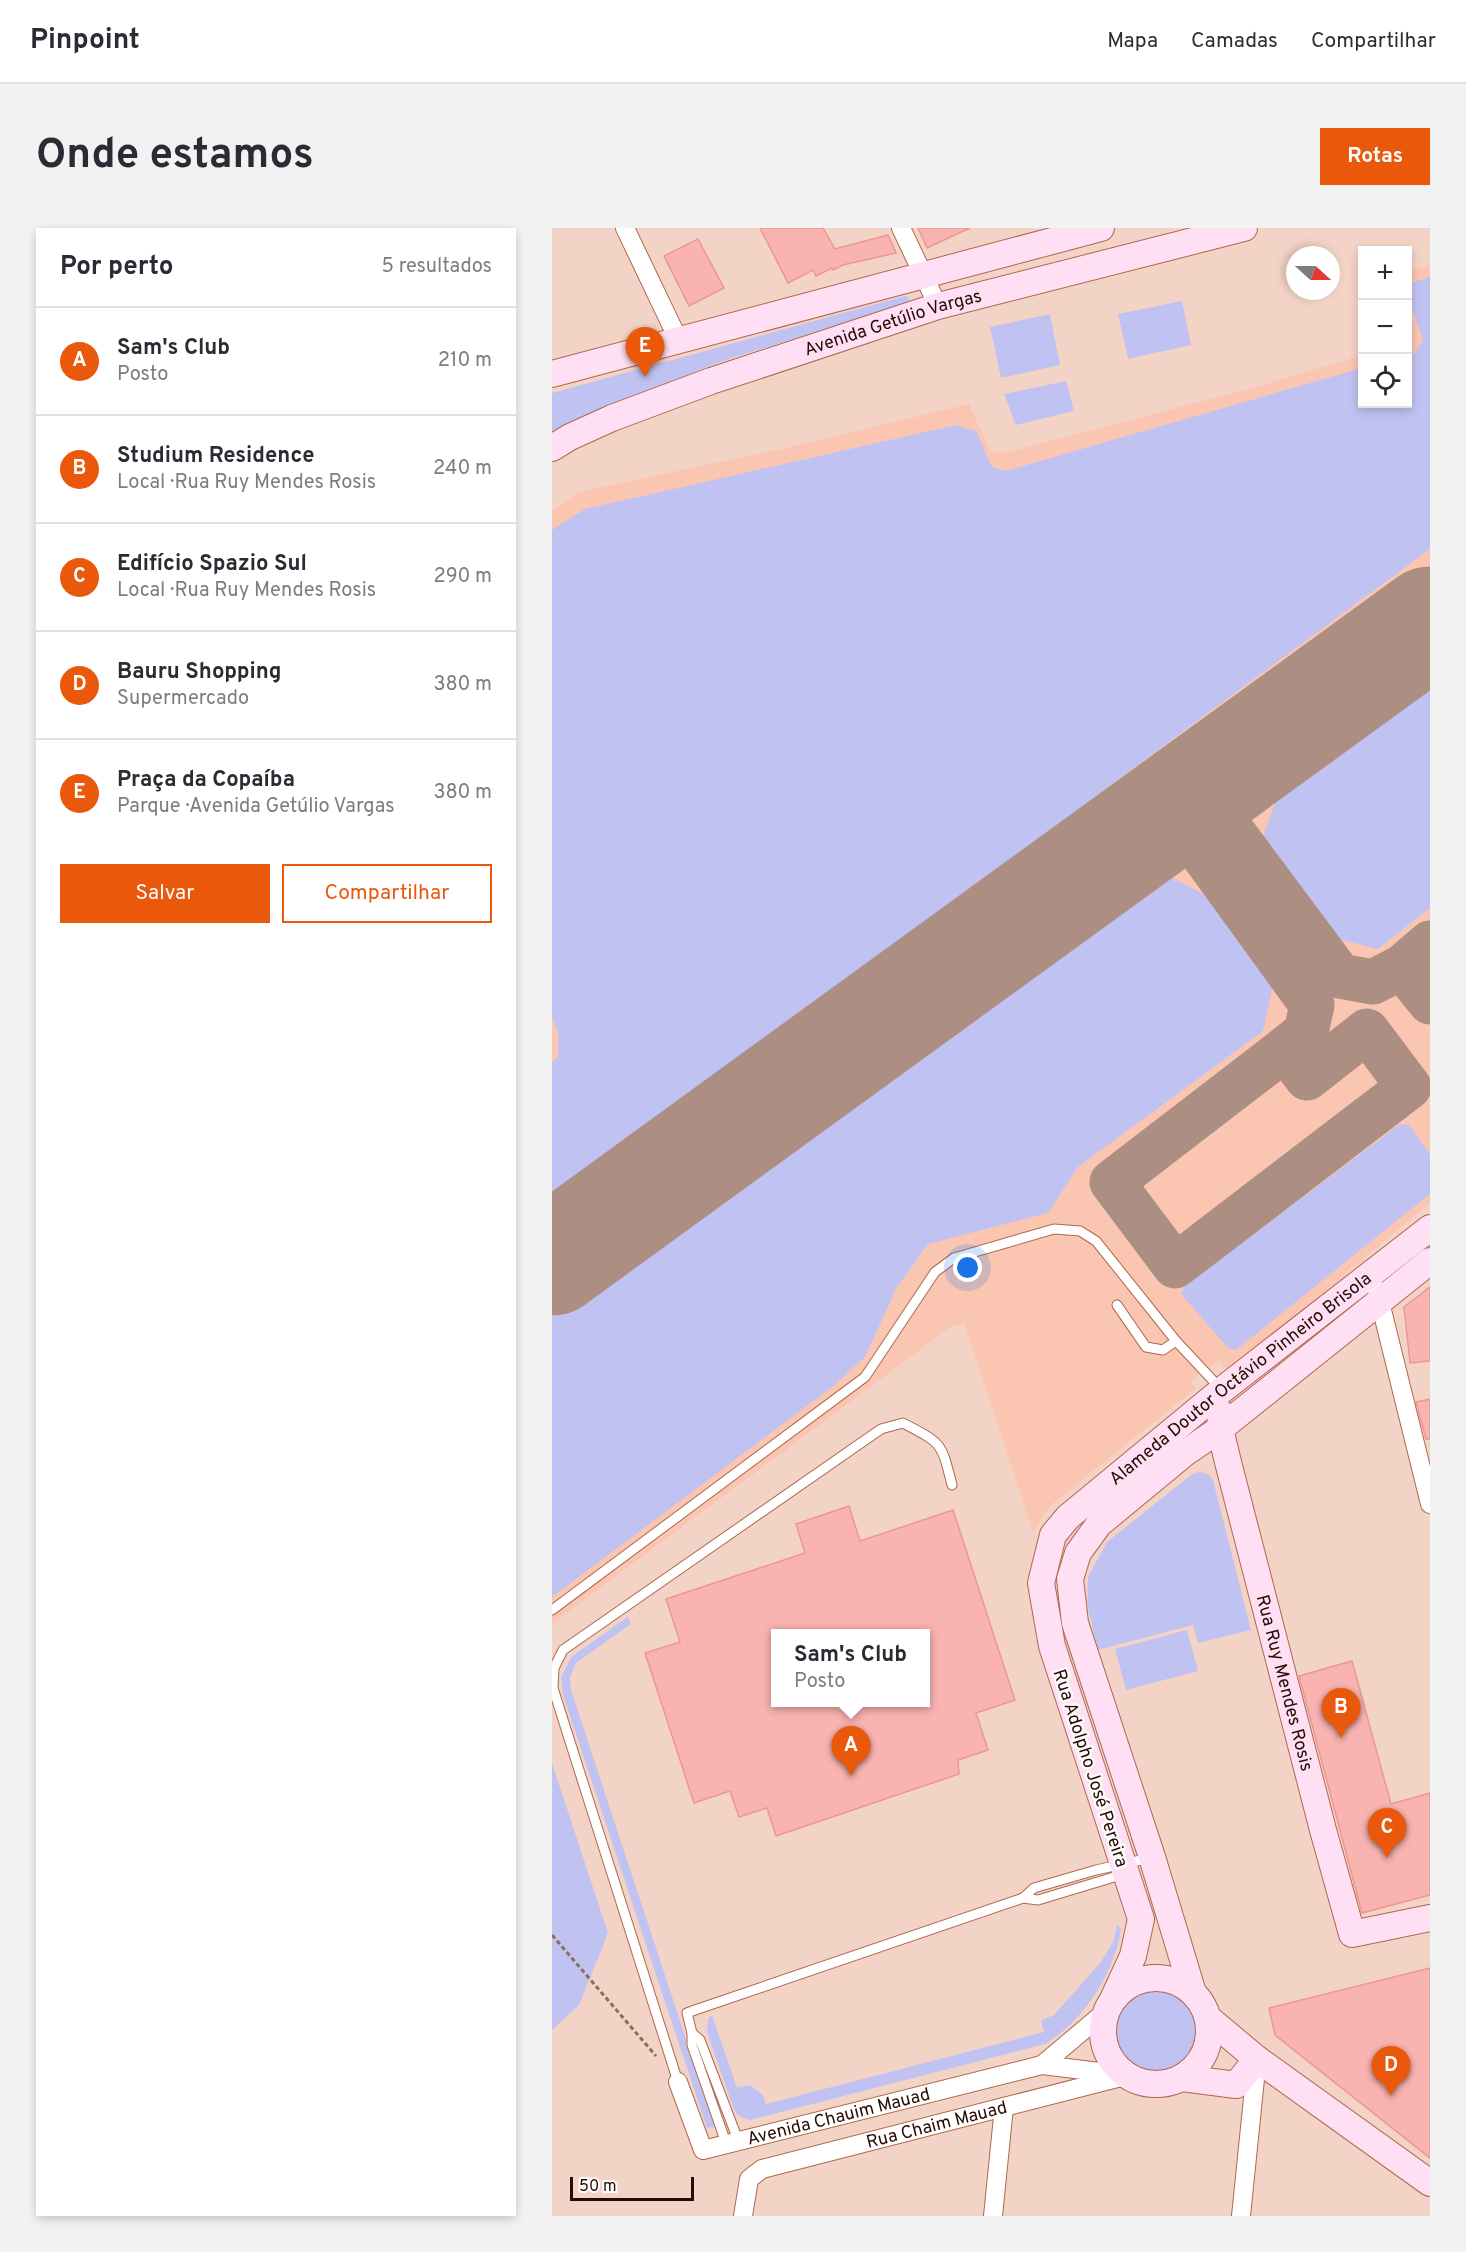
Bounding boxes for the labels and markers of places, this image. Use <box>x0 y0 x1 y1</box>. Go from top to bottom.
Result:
pin: E <box>626 328 664 377</box>
pin: B <box>1322 1688 1360 1738</box>
pin: A <box>832 1726 870 1776</box>
pin: C <box>1368 1808 1406 1858</box>
pin: D <box>1372 2046 1410 2096</box>

